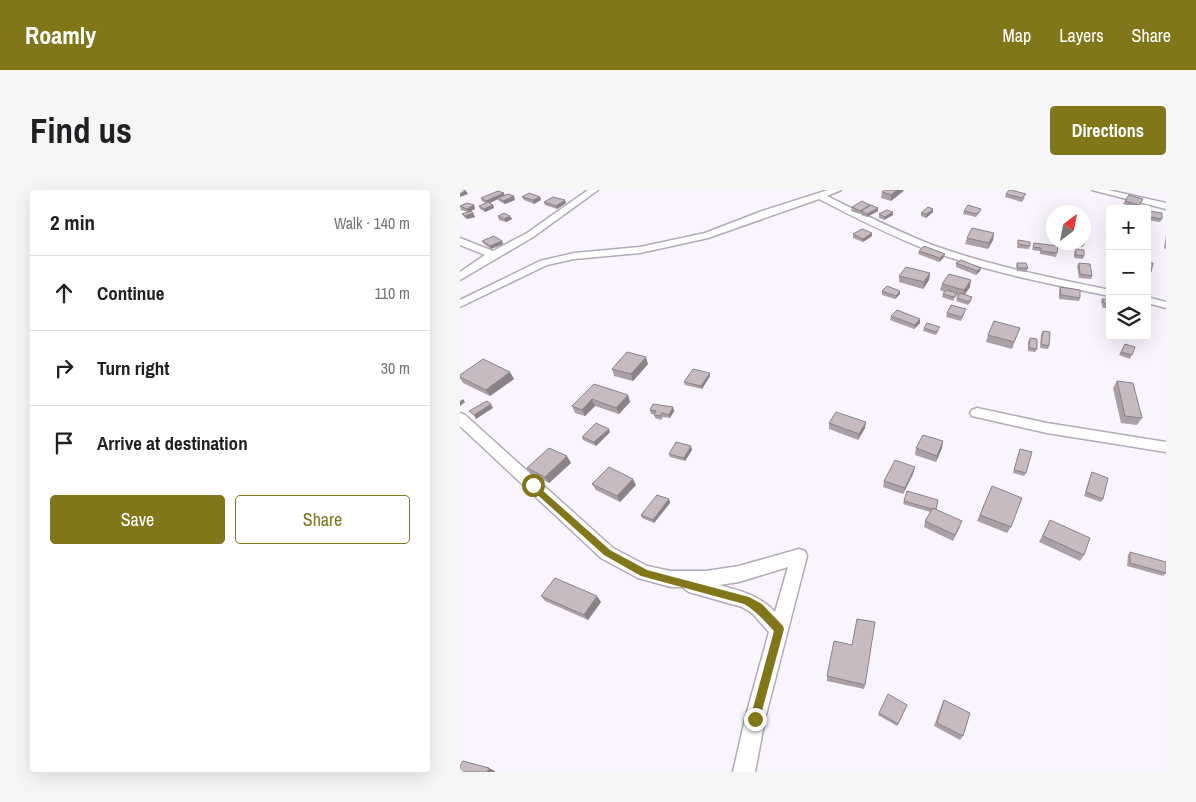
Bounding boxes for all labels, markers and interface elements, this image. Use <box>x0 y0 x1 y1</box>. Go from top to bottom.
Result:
text: Roamly <box>25 19 96 51</box>
text: Map <box>1003 23 1031 48</box>
text: Layers <box>1059 23 1104 48</box>
text: Share <box>1132 23 1171 48</box>
button: Directions <box>1050 106 1166 155</box>
text: Find us <box>30 107 132 154</box>
north arrow <box>1046 205 1091 250</box>
map controls <box>1106 205 1151 340</box>
button: + <box>1106 205 1151 250</box>
text: 2 min <box>50 208 95 237</box>
text: Walk · 140 m <box>334 212 410 234</box>
button: − <box>1106 250 1151 295</box>
icon: ahead <box>50 279 78 307</box>
text: Continue <box>97 280 165 306</box>
text: 110 m <box>374 282 410 304</box>
button: layers <box>1106 295 1151 340</box>
icon: right <box>50 354 78 382</box>
text: Turn right <box>97 355 169 381</box>
text: 30 m <box>381 357 410 379</box>
icon: arrive <box>50 429 78 457</box>
text: Arrive at destination <box>97 430 248 456</box>
route start <box>522 474 545 497</box>
button: Save <box>50 495 225 544</box>
button: Share <box>235 495 410 544</box>
route end <box>744 708 767 731</box>

